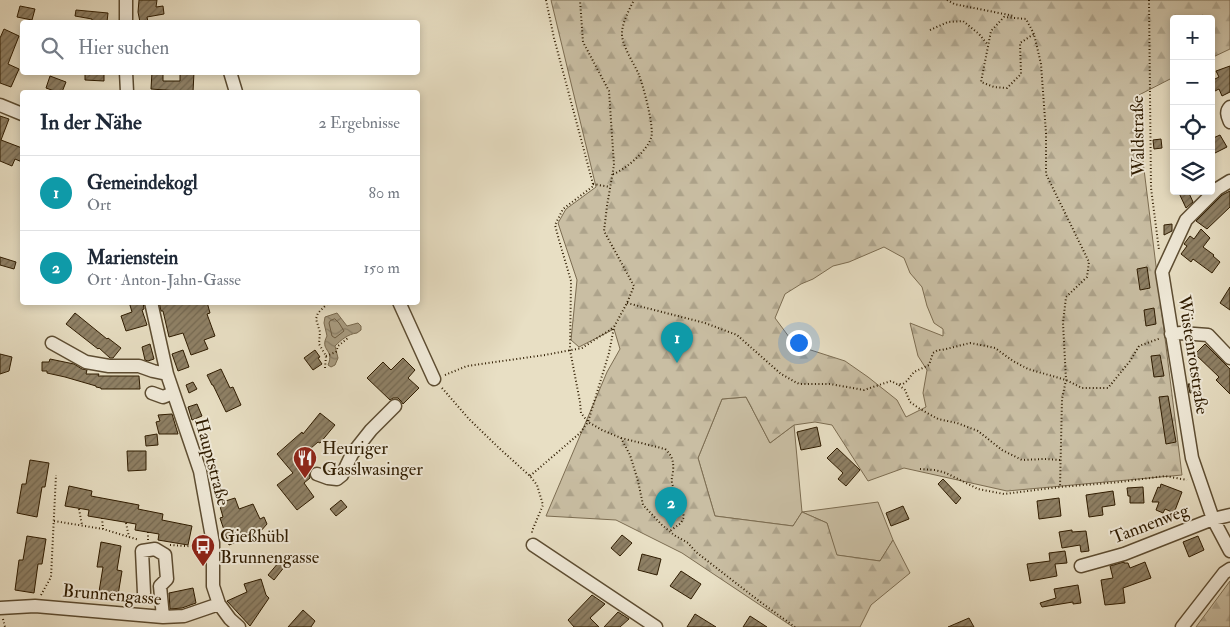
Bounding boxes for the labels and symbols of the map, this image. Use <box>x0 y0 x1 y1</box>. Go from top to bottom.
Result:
street label: Waldstraße <box>1126 95 1150 178</box>
street label: Wüstenrotstraße <box>1172 293 1214 417</box>
pin: 1 <box>661 322 693 363</box>
your location <box>786 330 812 356</box>
street label: Hauptstraße <box>189 416 235 509</box>
place label: Heuriger Gasslwasinger <box>322 437 423 481</box>
restaurant icon: Heuriger Gasslwasinger <box>292 445 318 479</box>
pin: 2 <box>655 487 687 528</box>
street label: Tannenweg <box>1108 498 1193 549</box>
place label: Gießhübl Brunnengasse <box>220 525 320 569</box>
bus stop icon: Gießhübl Brunnengasse <box>190 533 216 567</box>
street label: Brunnengasse <box>62 579 163 611</box>

